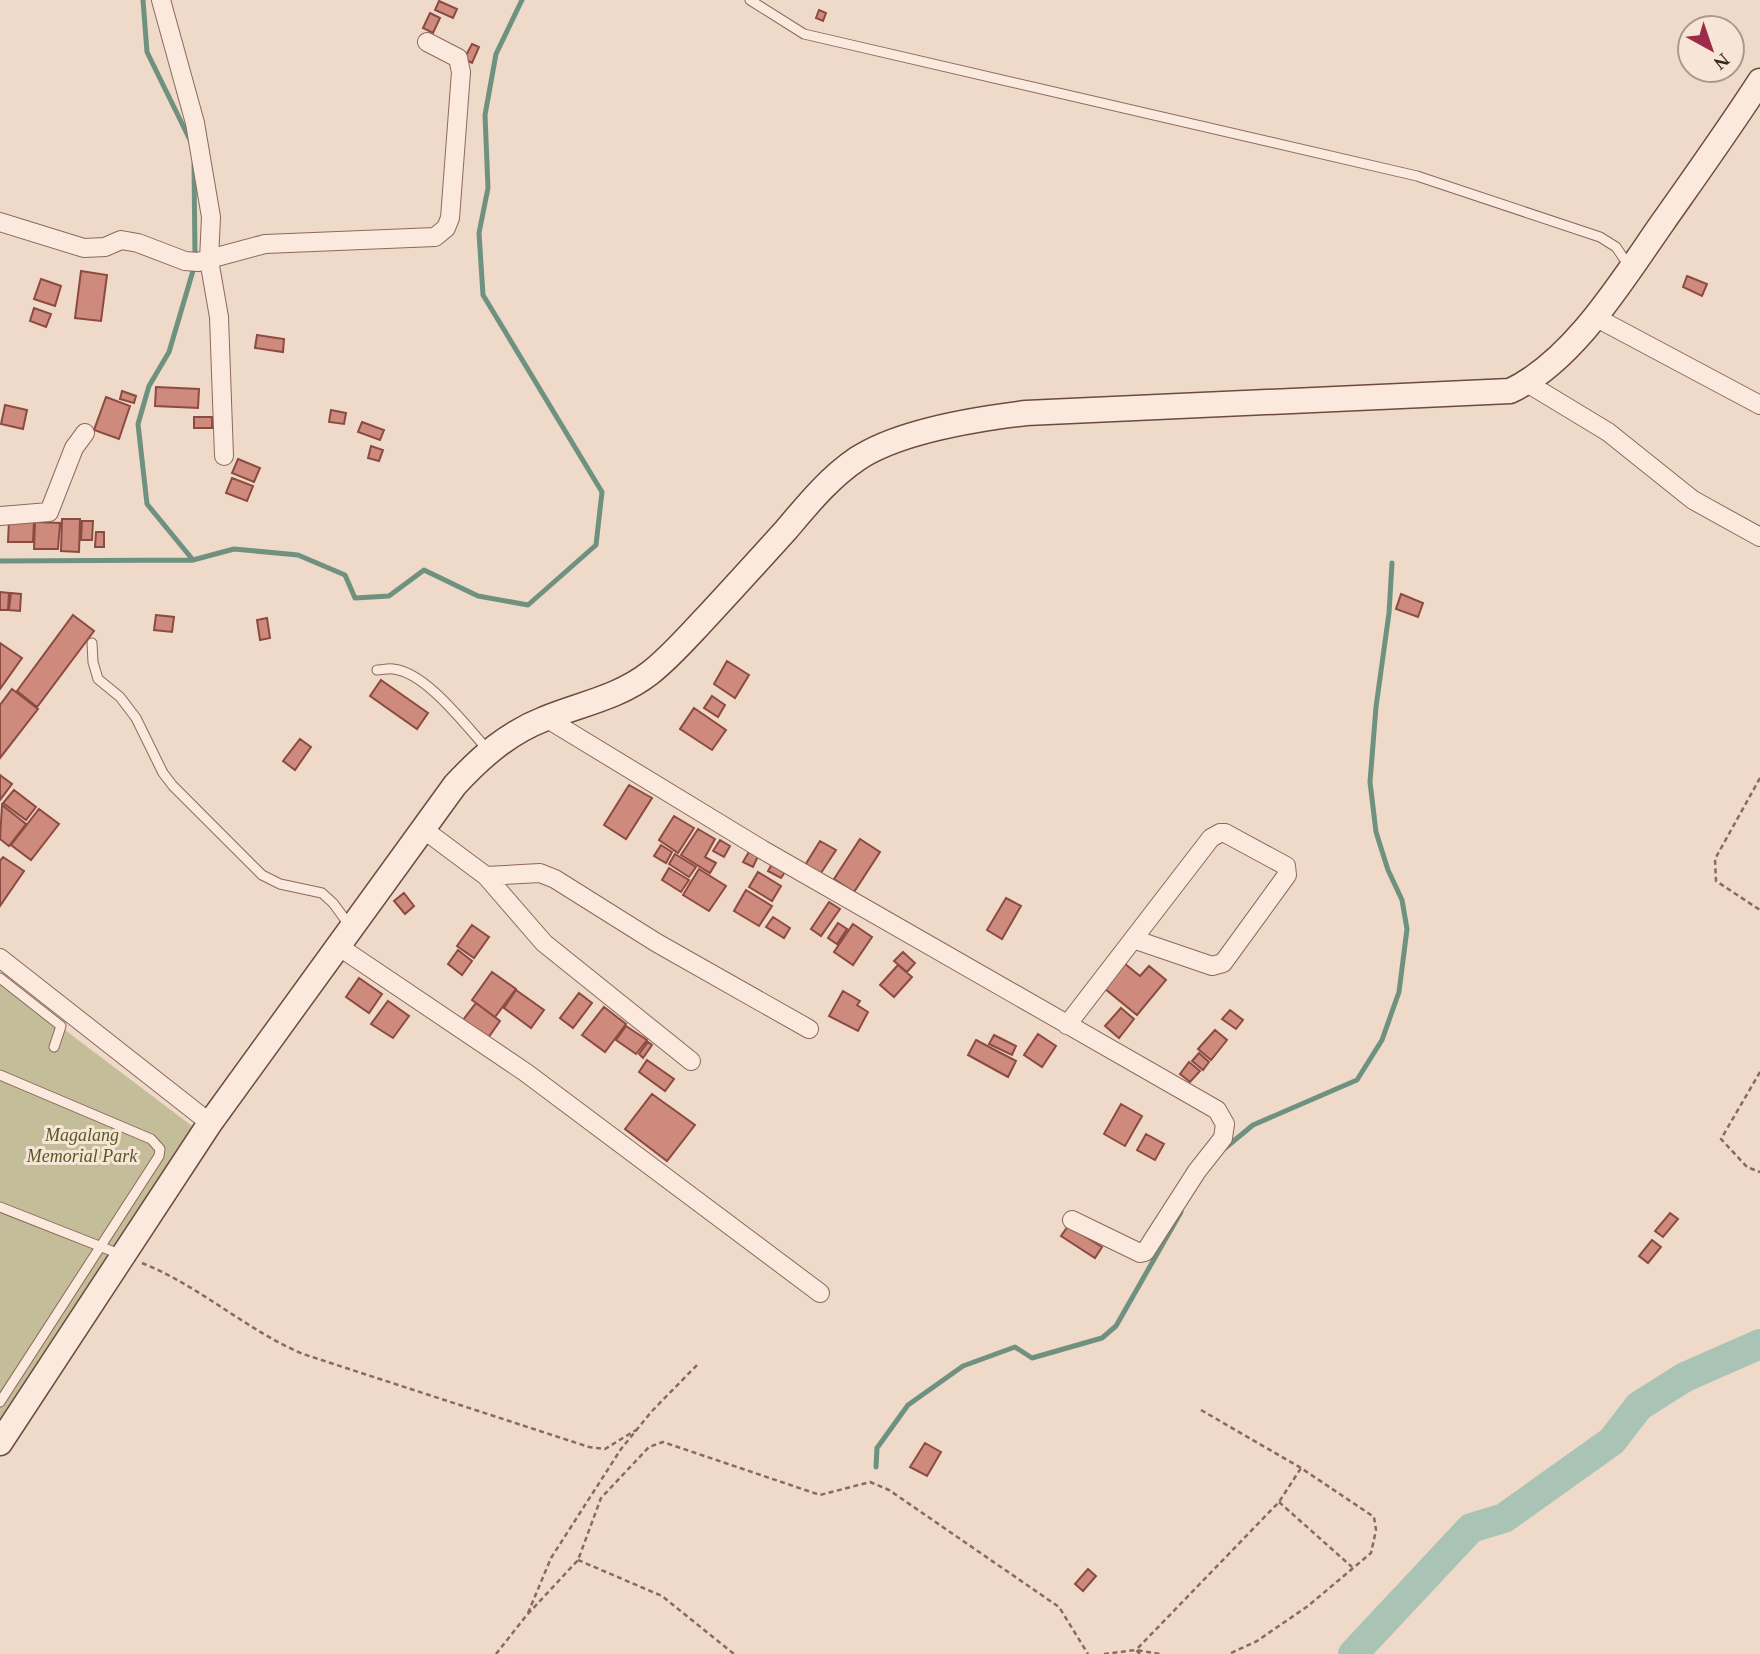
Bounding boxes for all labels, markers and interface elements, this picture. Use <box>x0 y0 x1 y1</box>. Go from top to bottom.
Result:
north arrow <box>1676 14 1746 84</box>
text: N <box>1709 49 1734 74</box>
park label: Magalang Memorial Park <box>26 1125 138 1166</box>

